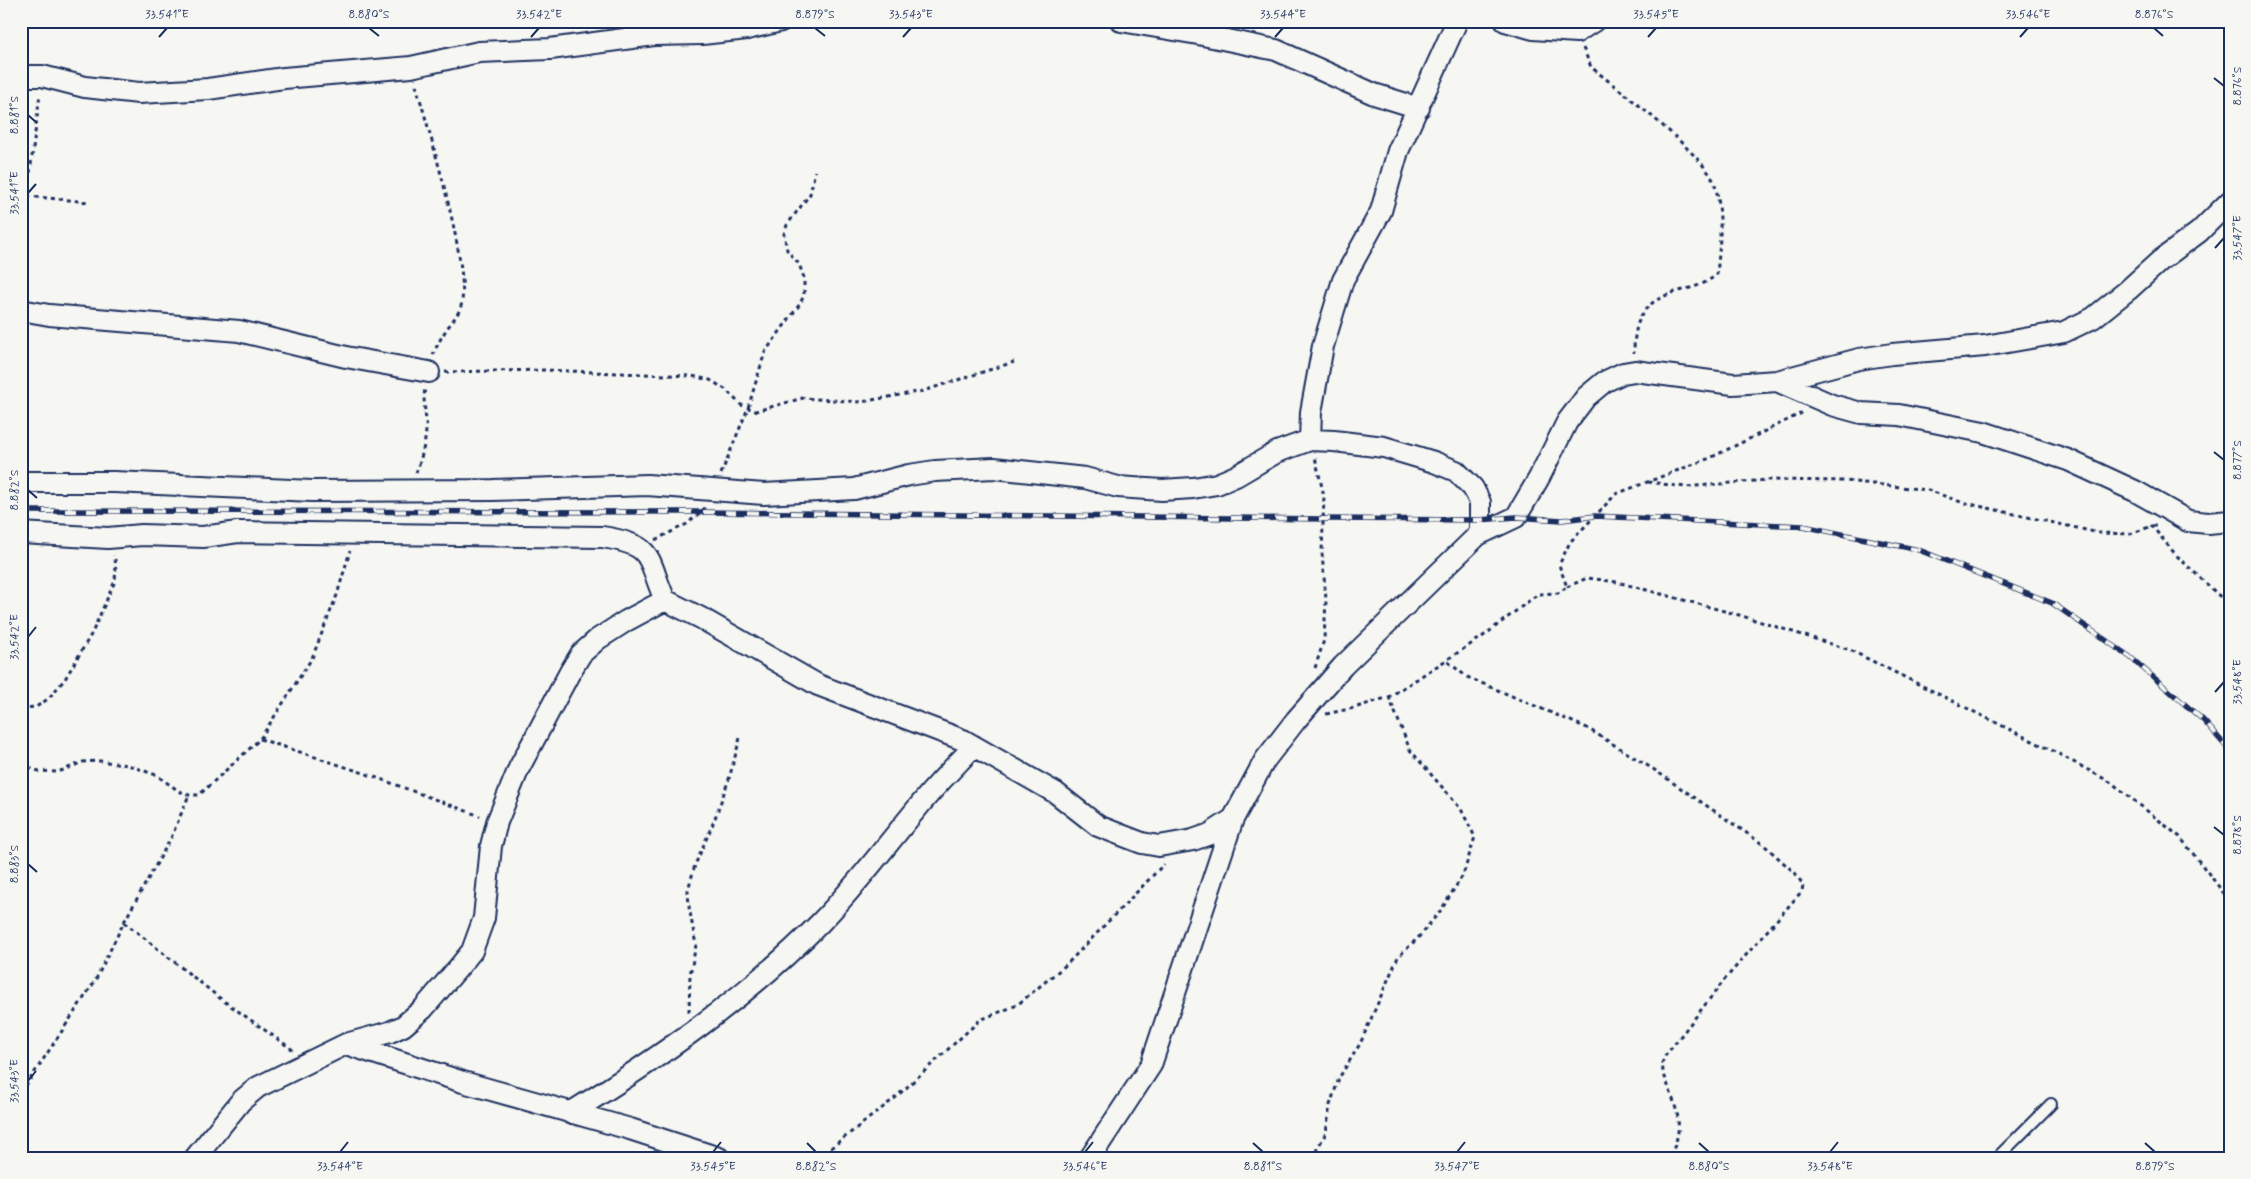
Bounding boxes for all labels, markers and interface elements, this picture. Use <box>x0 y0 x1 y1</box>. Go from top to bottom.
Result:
text: 33.541°E <box>145 7 189 23</box>
text: 8.880°S <box>349 7 390 23</box>
text: 33.542°E <box>516 7 562 23</box>
text: 8.879°S <box>795 7 835 23</box>
text: 33.543°E <box>889 7 933 23</box>
text: 33.544°E <box>1260 7 1306 23</box>
text: 33.545°E <box>1633 7 1679 23</box>
text: 33.546°E <box>2006 7 2050 23</box>
text: 8.876°S <box>2135 7 2174 23</box>
text: 8.876°S <box>2230 66 2246 105</box>
text: 8.881°S <box>7 96 23 134</box>
text: 33.541°E <box>7 171 23 215</box>
text: 33.547°E <box>2230 215 2246 261</box>
text: 8.877°S <box>2230 440 2246 480</box>
text: 8.882°S <box>7 469 23 510</box>
text: 33.542°E <box>7 614 23 660</box>
text: 33.548°E <box>2230 659 2246 705</box>
text: 8.878°S <box>2230 815 2246 855</box>
text: 8.883°S <box>7 844 23 883</box>
text: 33.543°E <box>7 1059 23 1103</box>
text: 33.544°E <box>317 1159 363 1175</box>
text: 33.545°E <box>690 1159 736 1175</box>
text: 8.882°S <box>796 1159 837 1175</box>
text: 33.546°E <box>1063 1159 1107 1175</box>
text: 8.881°S <box>1244 1159 1283 1175</box>
text: 33.547°E <box>1434 1159 1480 1175</box>
text: 8.880°S <box>1689 1159 1730 1175</box>
text: 33.548°E <box>1807 1159 1853 1175</box>
text: 8.879°S <box>2135 1159 2175 1175</box>

